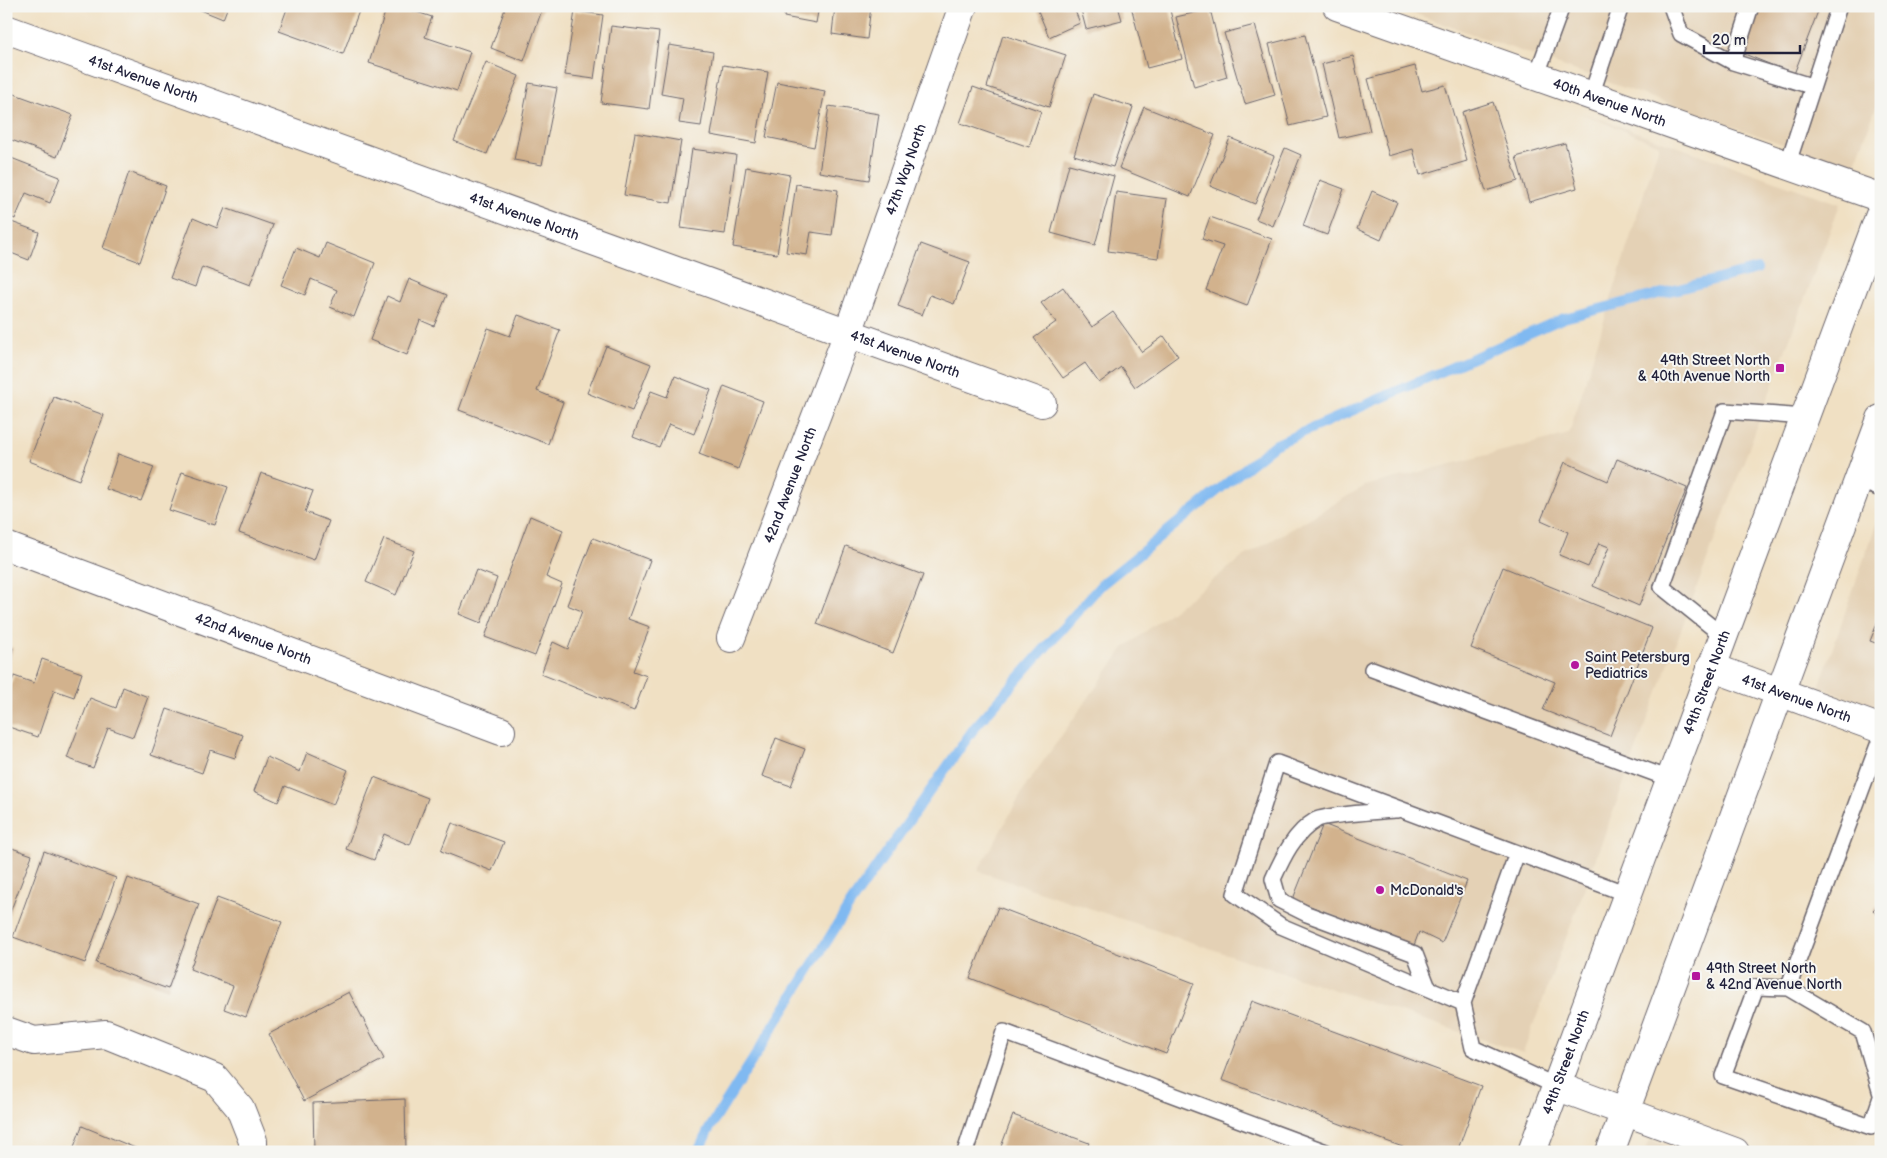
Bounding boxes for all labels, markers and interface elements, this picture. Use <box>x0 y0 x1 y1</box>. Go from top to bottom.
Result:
scale bar <box>1704 22 1801 54</box>
text: 20 m <box>1712 31 1746 50</box>
street label: 41st Avenue North <box>86 51 201 107</box>
street label: 40th Avenue North <box>1550 75 1669 131</box>
street label: 47th Way North <box>882 122 930 218</box>
street label: 41st Avenue North <box>467 189 582 244</box>
street label: 41st Avenue North <box>848 326 963 382</box>
place label: 49th Street North & 40th Avenue North <box>1638 352 1770 385</box>
marker: 49th Street North & 40th Avenue North <box>1774 362 1786 374</box>
street label: 42nd Avenue North <box>760 424 820 546</box>
street label: 42nd Avenue North <box>192 609 314 668</box>
street label: 49th Street North <box>1680 628 1734 737</box>
place label: Saint Petersburg Pediatrics <box>1585 649 1690 682</box>
marker: Saint Petersburg Pediatrics <box>1569 659 1581 671</box>
street label: 41st Avenue North <box>1739 671 1854 727</box>
place label: McDonald's <box>1390 882 1464 899</box>
marker: McDonald's <box>1374 884 1386 896</box>
place label: 49th Street North & 42nd Avenue North <box>1706 960 1842 993</box>
marker: 49th Street North & 42nd Avenue North <box>1690 970 1702 982</box>
street label: 49th Street North <box>1539 1007 1593 1117</box>

